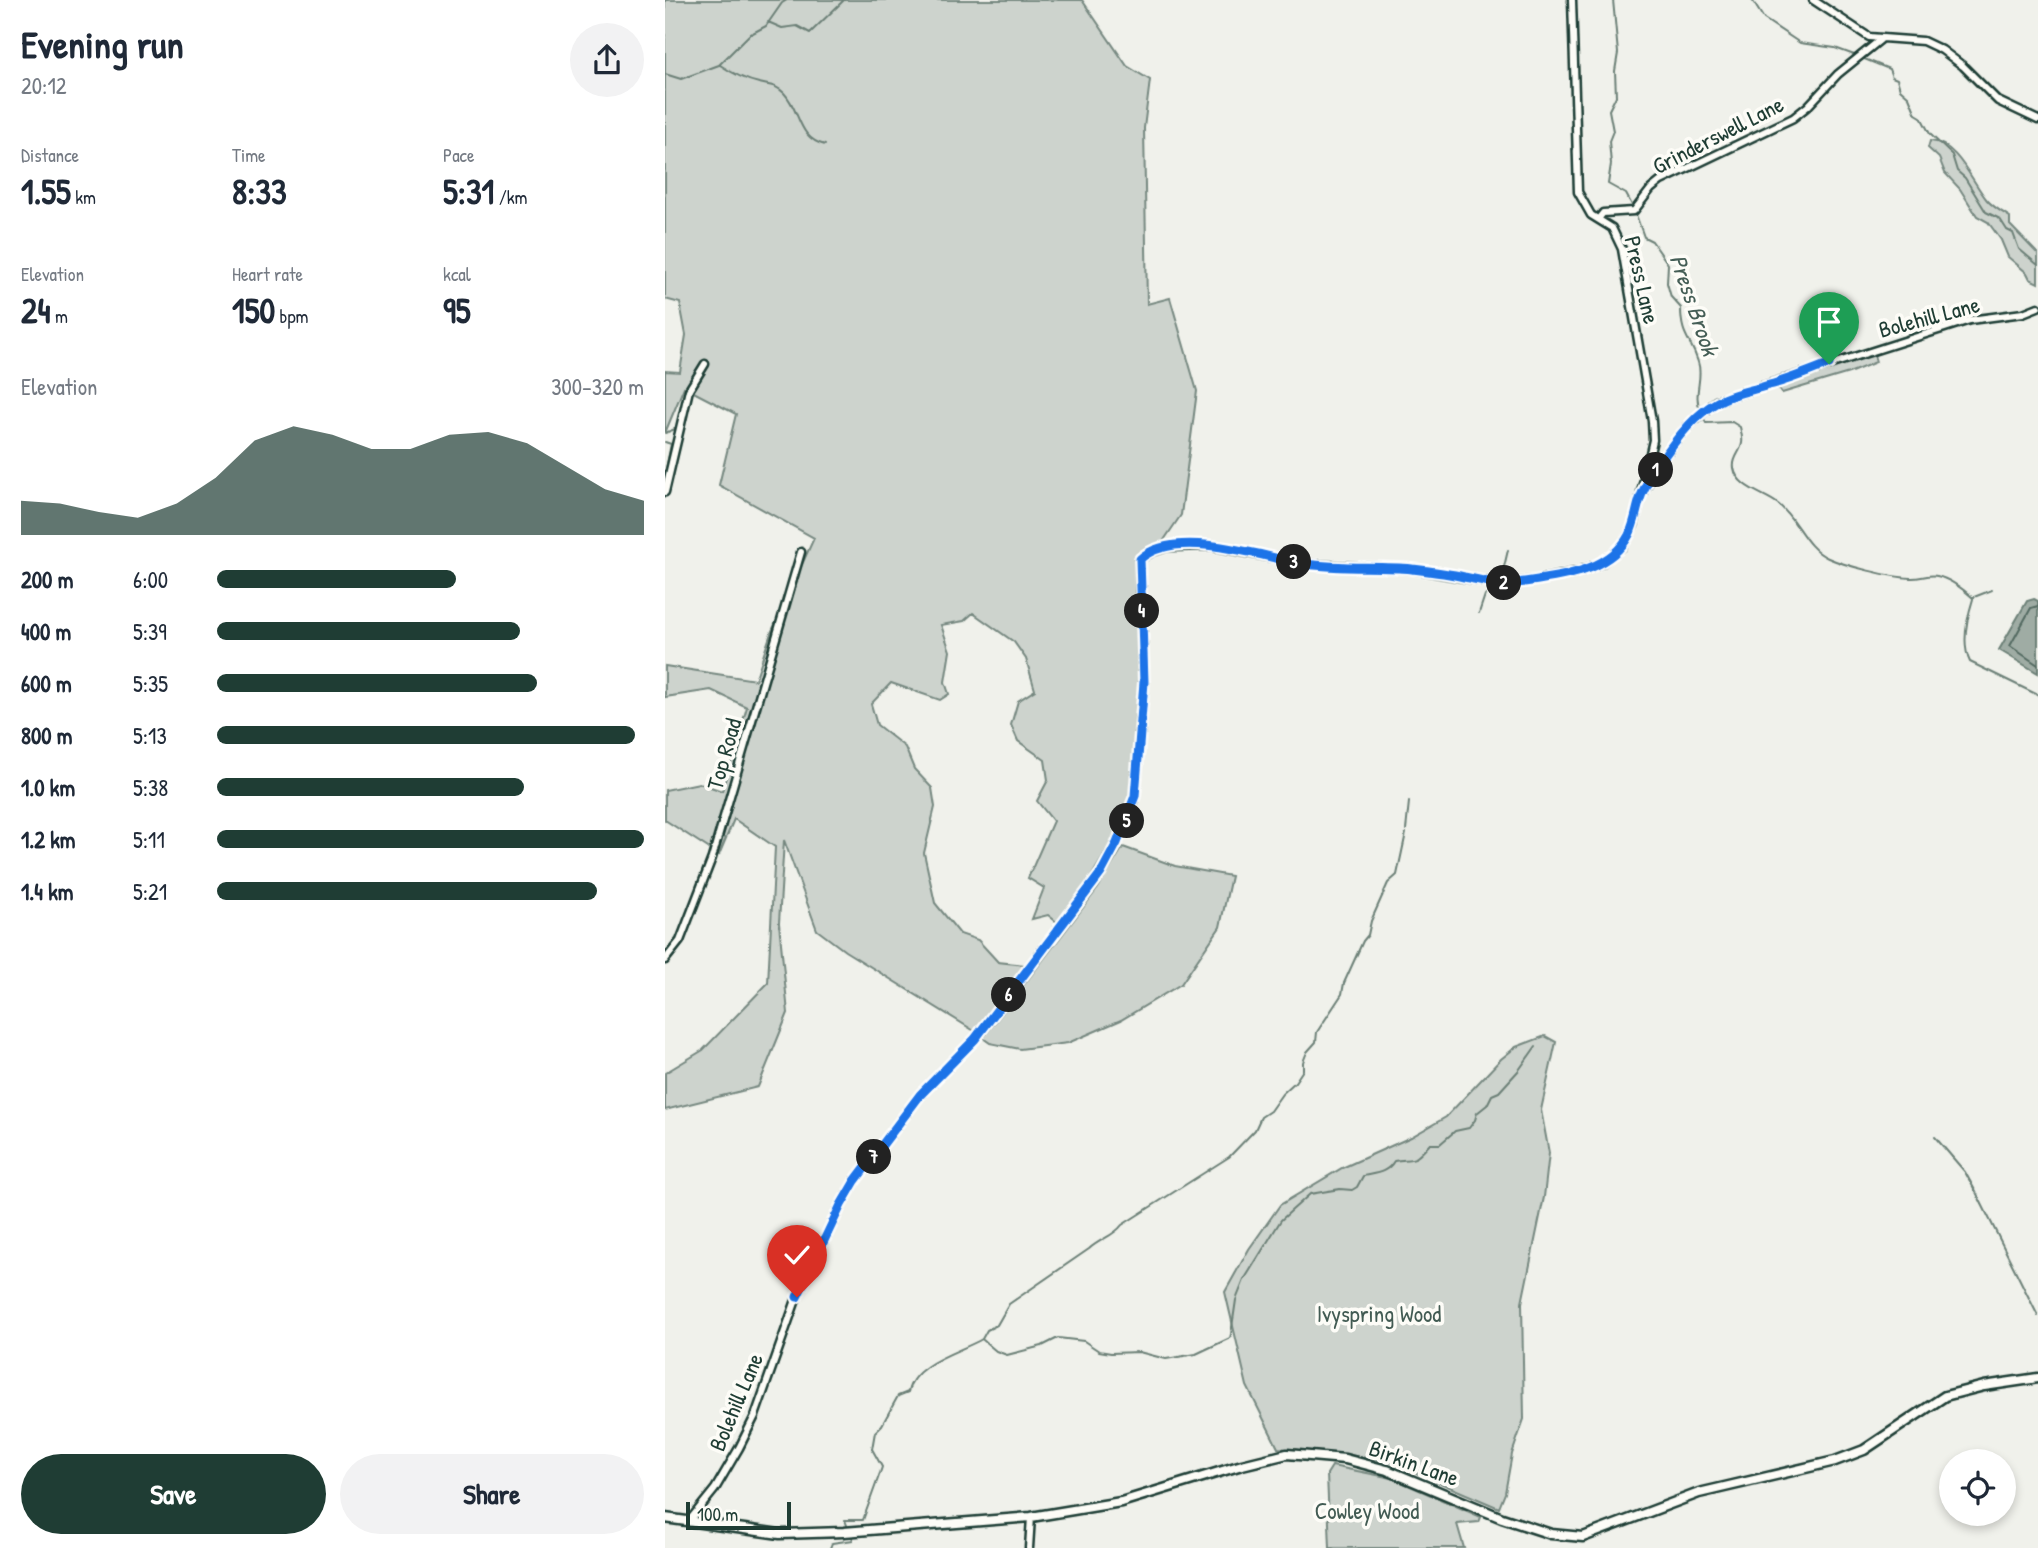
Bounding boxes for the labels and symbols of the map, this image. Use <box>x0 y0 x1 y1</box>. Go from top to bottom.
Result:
street label: Grinderswell Lane <box>1647 88 1789 181</box>
street label: Press Lane <box>1617 233 1668 327</box>
water label: Press Brook <box>1663 250 1728 361</box>
street label: Bolehill Lane <box>1875 288 1983 345</box>
pin <box>1799 292 1859 364</box>
pin: 1 <box>1639 452 1674 488</box>
pin: 3 <box>1277 544 1311 580</box>
pin: 2 <box>1487 566 1521 600</box>
pin: 4 <box>1125 594 1159 628</box>
street label: Top Road <box>699 715 748 793</box>
pin: 5 <box>1109 804 1145 838</box>
pin: 6 <box>991 978 1027 1012</box>
pin: 7 <box>857 1140 892 1174</box>
pin <box>767 1225 827 1297</box>
park label: Ivyspring Wood <box>1317 1298 1441 1329</box>
street label: Bolehill Lane <box>701 1348 770 1455</box>
street label: Birkin Lane <box>1365 1432 1463 1493</box>
park label: Cowley Wood <box>1315 1495 1419 1526</box>
scale bar <box>686 1499 791 1531</box>

